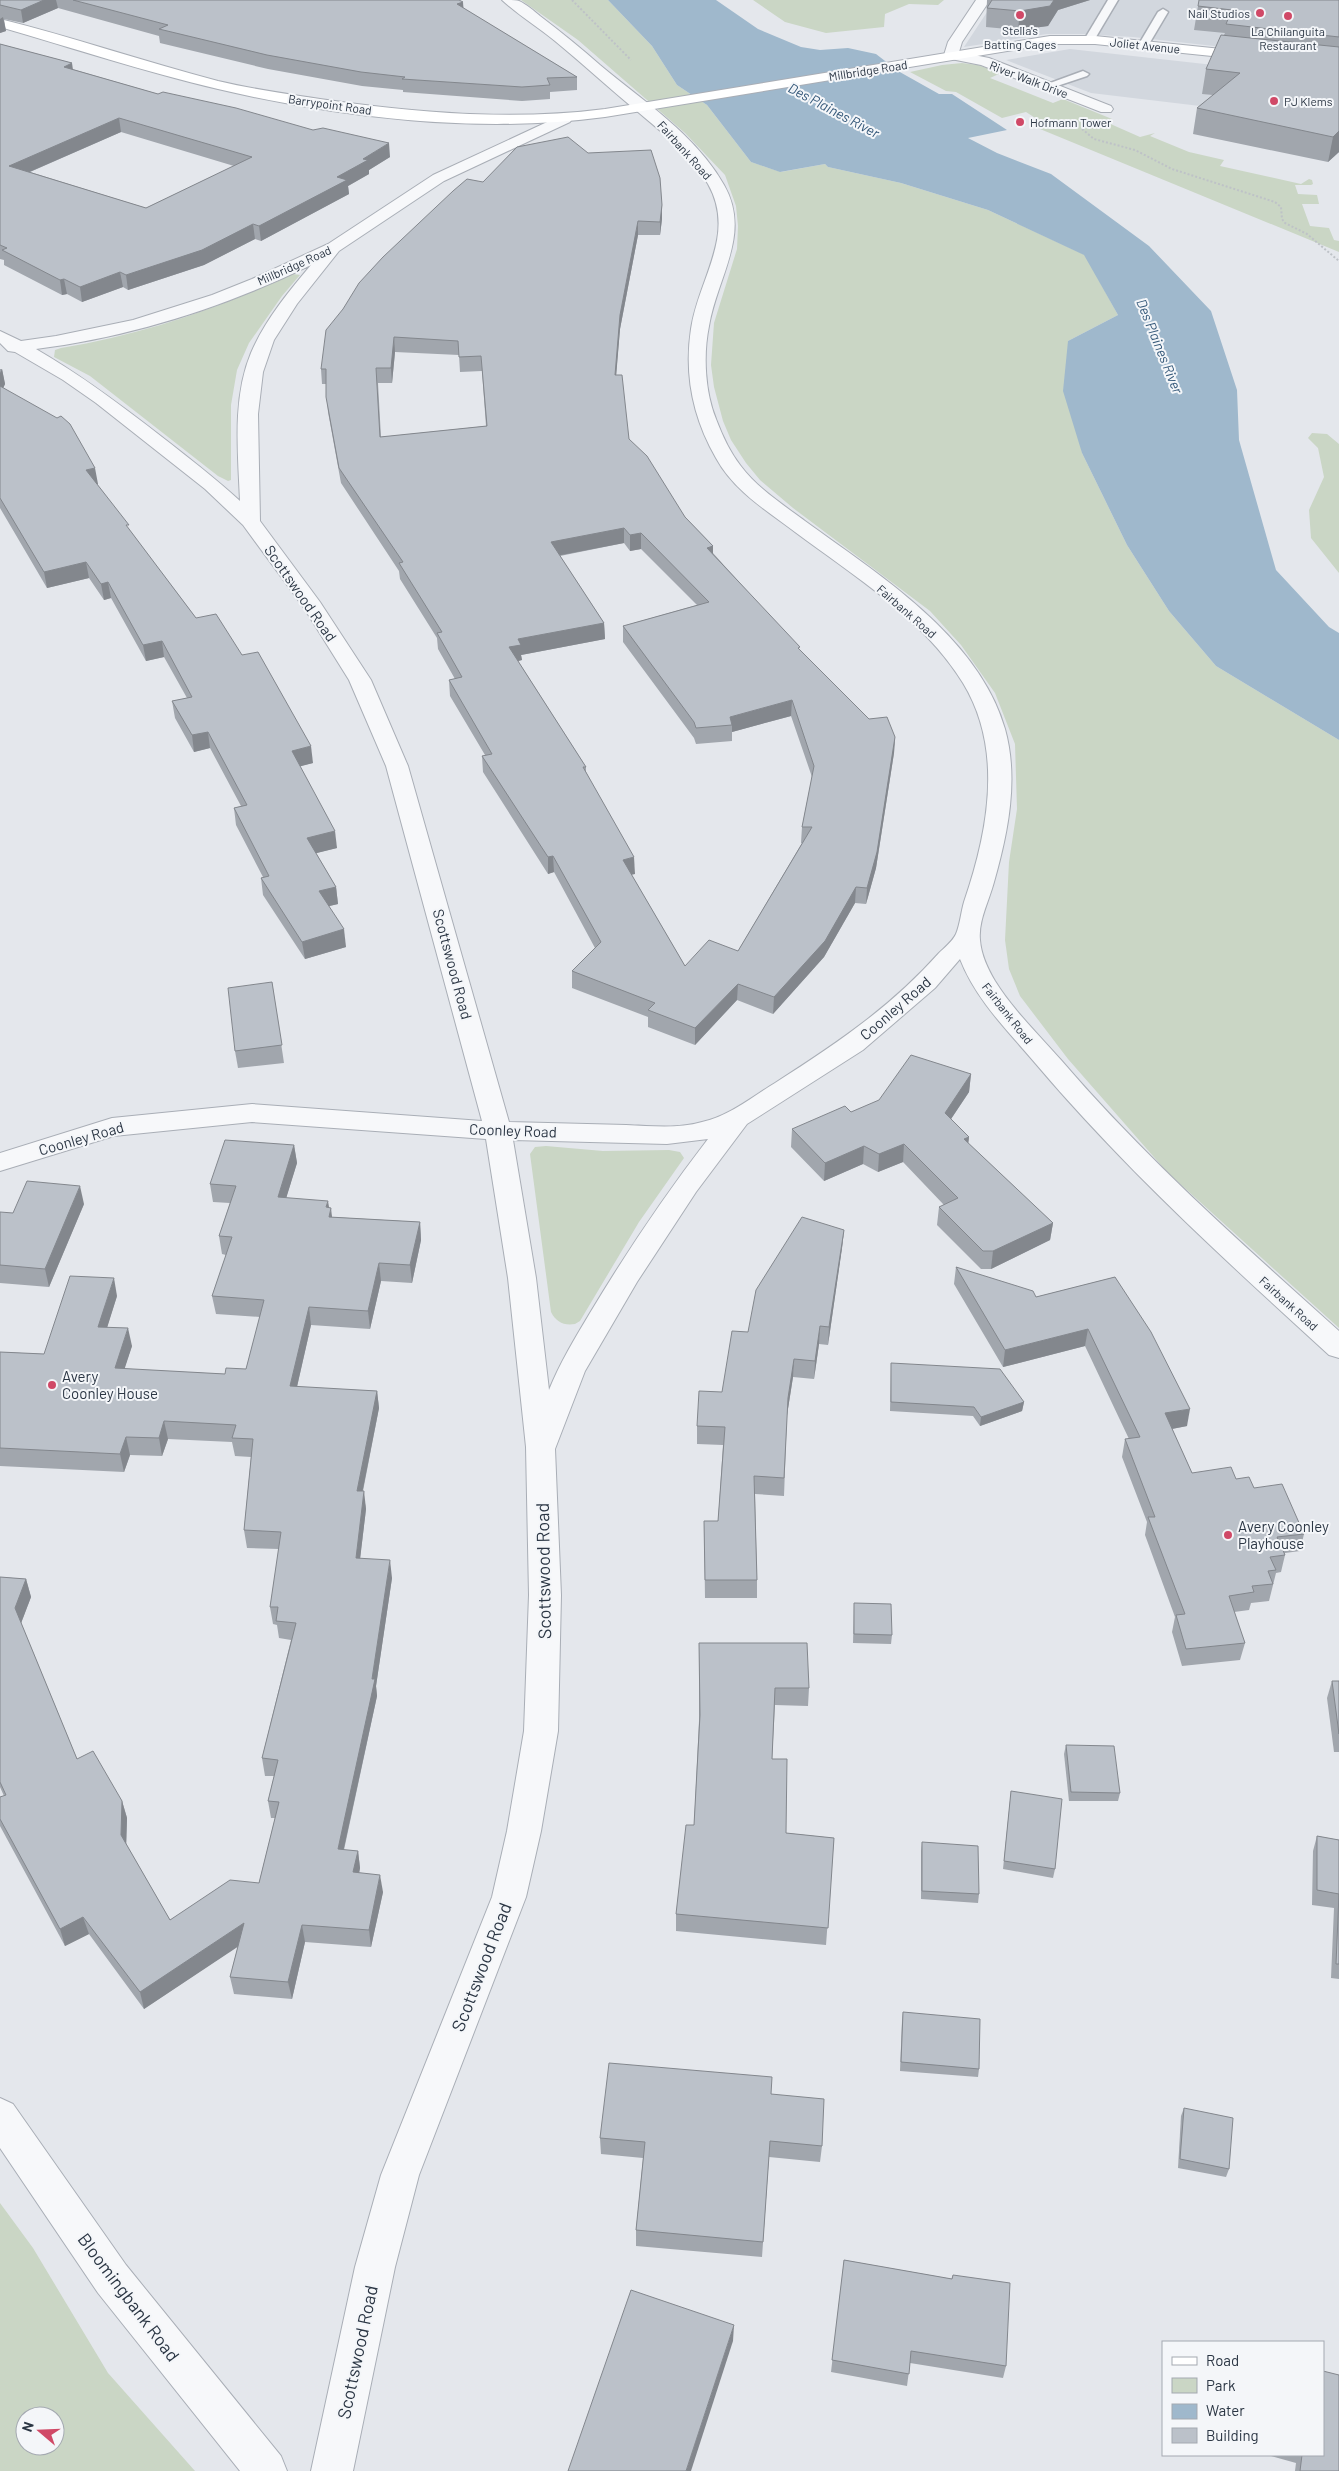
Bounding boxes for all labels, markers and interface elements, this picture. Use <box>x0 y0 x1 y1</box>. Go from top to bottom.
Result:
place label: Nail Studios <box>1188 6 1250 20</box>
marker: Nail Studios <box>1254 7 1266 19</box>
marker: Stella's Batting Cages <box>1014 9 1026 21</box>
marker: La Chilanguita Restaurant <box>1282 10 1294 22</box>
place label: Stella's Batting Cages <box>984 23 1056 51</box>
place label: La Chilanguita Restaurant <box>1251 24 1325 52</box>
street label: Joliet Avenue <box>1109 34 1181 56</box>
street label: Millbridge Road <box>828 57 908 83</box>
street label: River Walk Drive <box>988 58 1070 100</box>
water label: Des Plaines River <box>786 79 883 142</box>
street label: Barrypoint Road <box>287 91 373 117</box>
place label: PJ Klems <box>1284 94 1333 108</box>
marker: PJ Klems <box>1268 95 1280 107</box>
place label: Hofmann Tower <box>1030 115 1112 129</box>
marker: Hofmann Tower <box>1014 116 1026 128</box>
street label: Fairbank Road <box>655 118 715 182</box>
street label: Millbridge Road <box>255 242 333 288</box>
water label: Des Plaines River <box>1133 296 1187 397</box>
street label: Scottswood Road <box>261 541 341 645</box>
street label: Fairbank Road <box>874 581 940 641</box>
street label: Scottswood Road <box>430 907 476 1021</box>
street label: Coonley Road <box>856 972 934 1044</box>
street label: Fairbank Road <box>980 980 1036 1046</box>
street label: Coonley Road <box>36 1117 126 1159</box>
street label: Coonley Road <box>469 1119 557 1141</box>
street label: Fairbank Road <box>1257 1273 1321 1333</box>
place label: Avery Coonley House <box>62 1367 158 1402</box>
marker: Avery Coonley House <box>46 1379 58 1391</box>
street label: Scottswood Road <box>531 1503 555 1639</box>
place label: Avery Coonley Playhouse <box>1238 1517 1329 1552</box>
marker: Avery Coonley Playhouse <box>1222 1529 1234 1541</box>
street label: Scottswood Road <box>446 1899 516 2035</box>
street label: Bloomingbank Road <box>74 2228 184 2366</box>
street label: Scottswood Road <box>332 2283 382 2421</box>
legend <box>1162 2341 1324 2456</box>
text: Road <box>1206 2351 1239 2369</box>
text: Park <box>1206 2376 1236 2394</box>
text: Water <box>1206 2401 1245 2419</box>
north arrow <box>15 2406 65 2456</box>
text: N <box>18 2419 37 2434</box>
text: Building <box>1206 2426 1259 2444</box>

